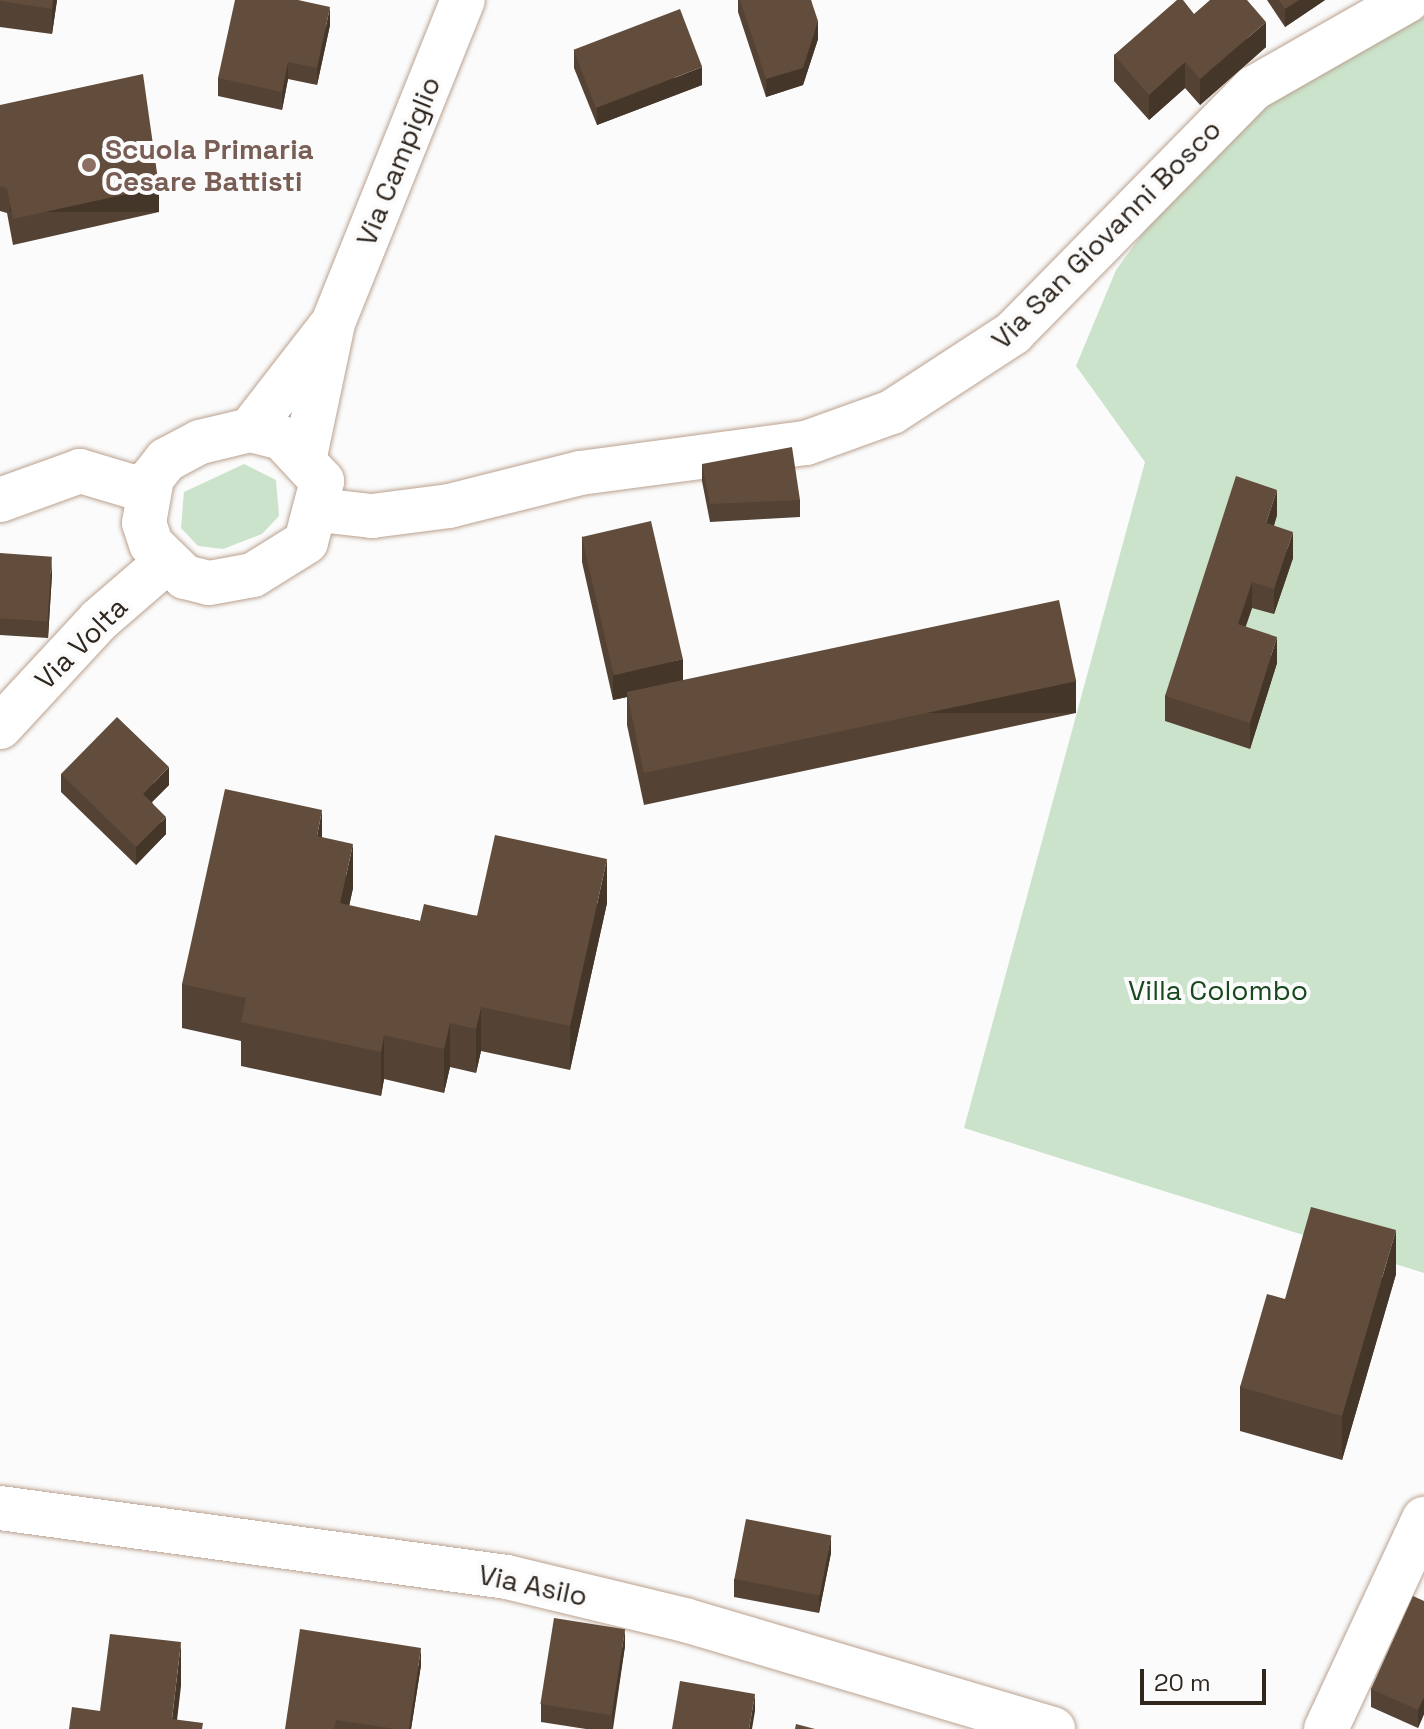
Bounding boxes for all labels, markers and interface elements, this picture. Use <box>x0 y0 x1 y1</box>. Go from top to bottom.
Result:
street label: Via Campiglio <box>349 71 447 251</box>
street label: Via San Giovanni Bosco <box>984 112 1228 356</box>
place label: Scuola Primaria Cesare Battisti <box>105 132 314 198</box>
marker: Scuola Primaria Cesare Battisti <box>80 156 98 174</box>
street label: Via Volta <box>28 590 134 696</box>
park label: Villa Colombo <box>1128 973 1308 1007</box>
street label: Via Asilo <box>475 1557 591 1613</box>
scale bar <box>1144 1653 1270 1703</box>
text: 20 m <box>1154 1667 1211 1698</box>

